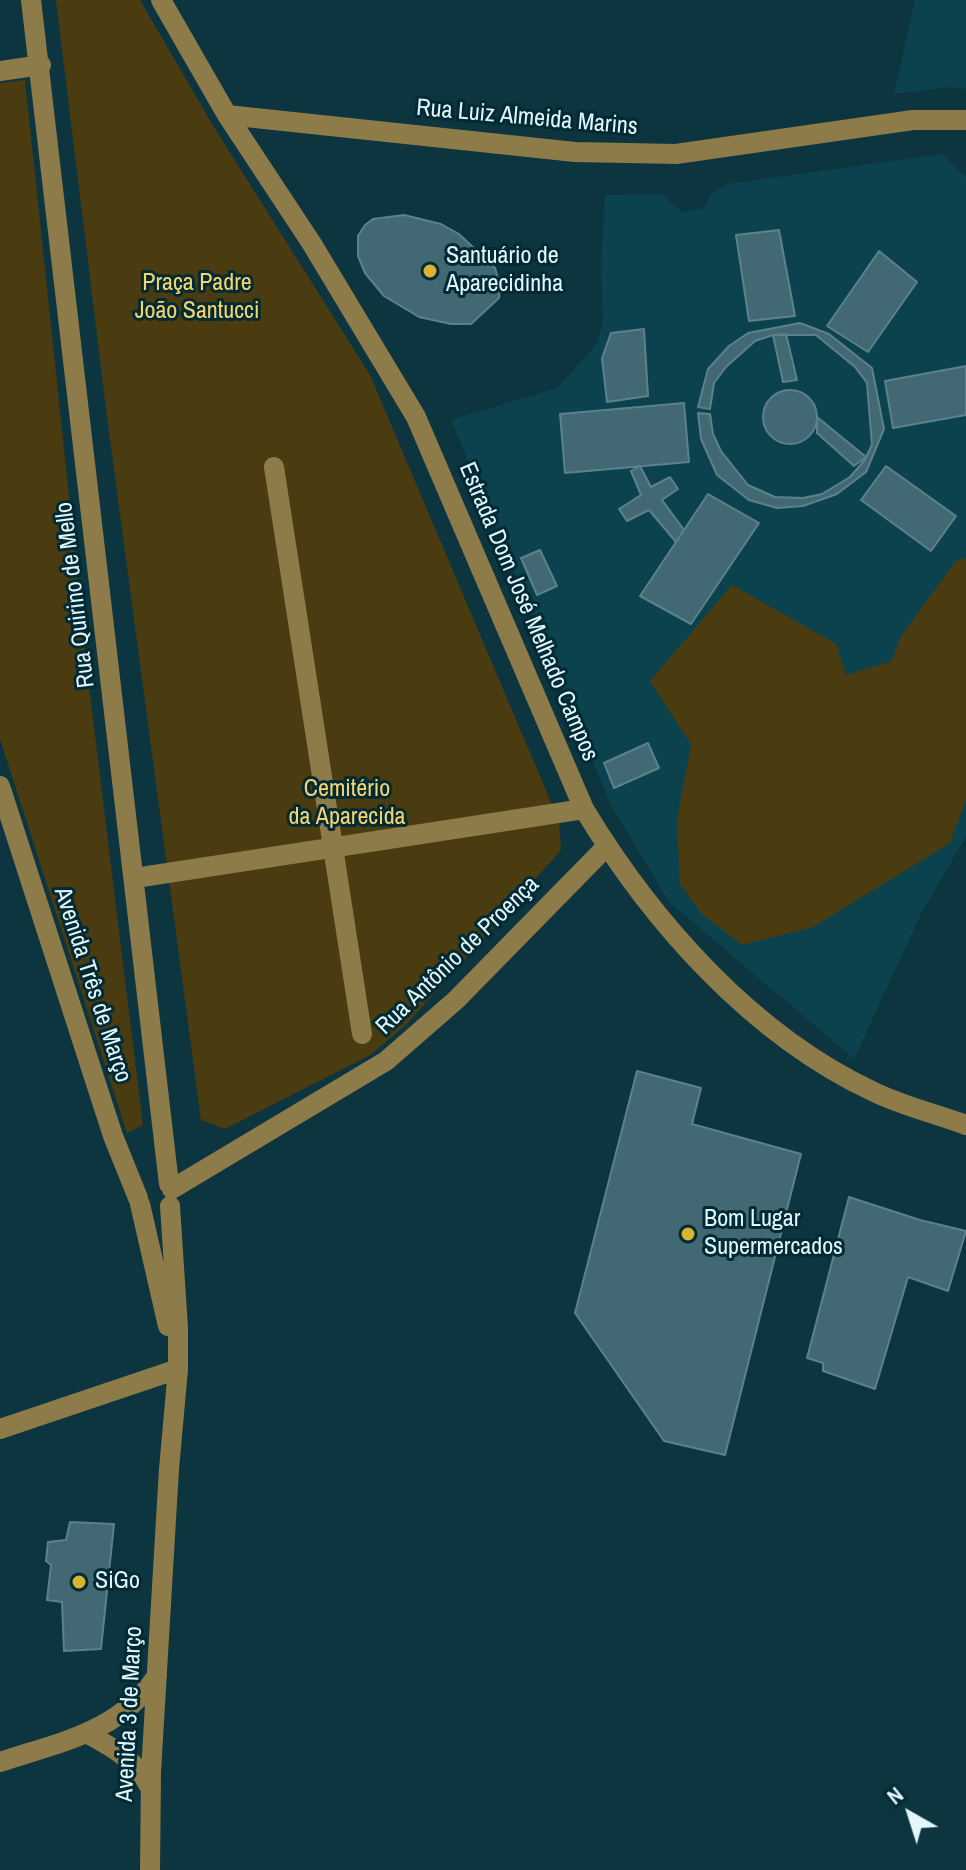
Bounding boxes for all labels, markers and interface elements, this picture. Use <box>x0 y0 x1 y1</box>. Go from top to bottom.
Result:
street label: Rua Luiz Almeida Marins <box>415 94 639 142</box>
place label: Santuário de Aparecidinha <box>446 243 563 299</box>
marker: Santuário de Aparecidinha <box>421 262 439 280</box>
park label: Praça Padre João Santucci <box>135 270 259 326</box>
street label: Estrada Dom José Melhado Campos <box>452 458 604 766</box>
street label: Rua Quirino de Mello <box>50 500 102 690</box>
park label: Cemitério da Aparecida <box>288 776 406 832</box>
street label: Rua Antônio de Proença <box>370 871 546 1041</box>
street label: Avenida Três de Março <box>47 884 137 1086</box>
place label: Bom Lugar Supermercados <box>704 1206 843 1262</box>
marker: Bom Lugar Supermercados <box>679 1225 697 1243</box>
place label: SiGo <box>95 1568 140 1596</box>
marker: SiGo <box>70 1573 88 1591</box>
street label: Avenida 3 de Março <box>111 1625 149 1803</box>
north arrow <box>870 1774 950 1854</box>
text: N <box>880 1780 909 1811</box>

